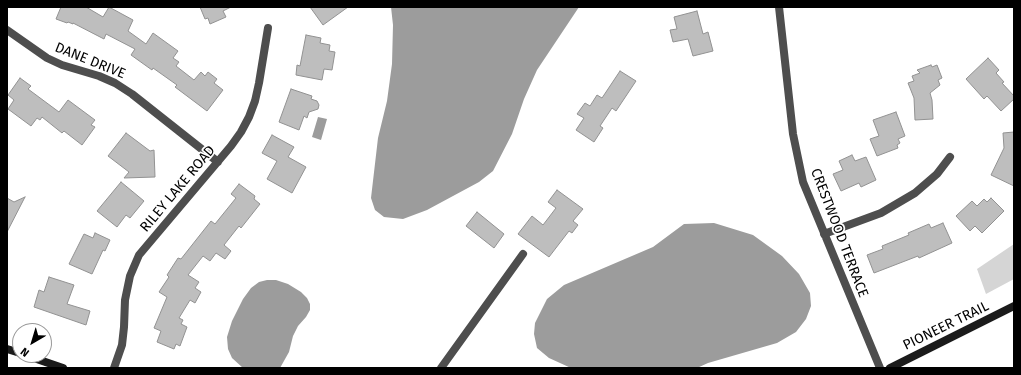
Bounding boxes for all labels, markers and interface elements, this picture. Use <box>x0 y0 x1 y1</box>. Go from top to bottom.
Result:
street label: DANE DRIVE <box>52 39 128 83</box>
street label: RILEY LAKE ROAD <box>137 142 219 236</box>
street label: CRESTWOOD TERRACE <box>807 166 871 300</box>
street label: PIONEER TRAIL <box>900 298 992 354</box>
north arrow <box>12 323 52 363</box>
text: N <box>18 345 32 359</box>

